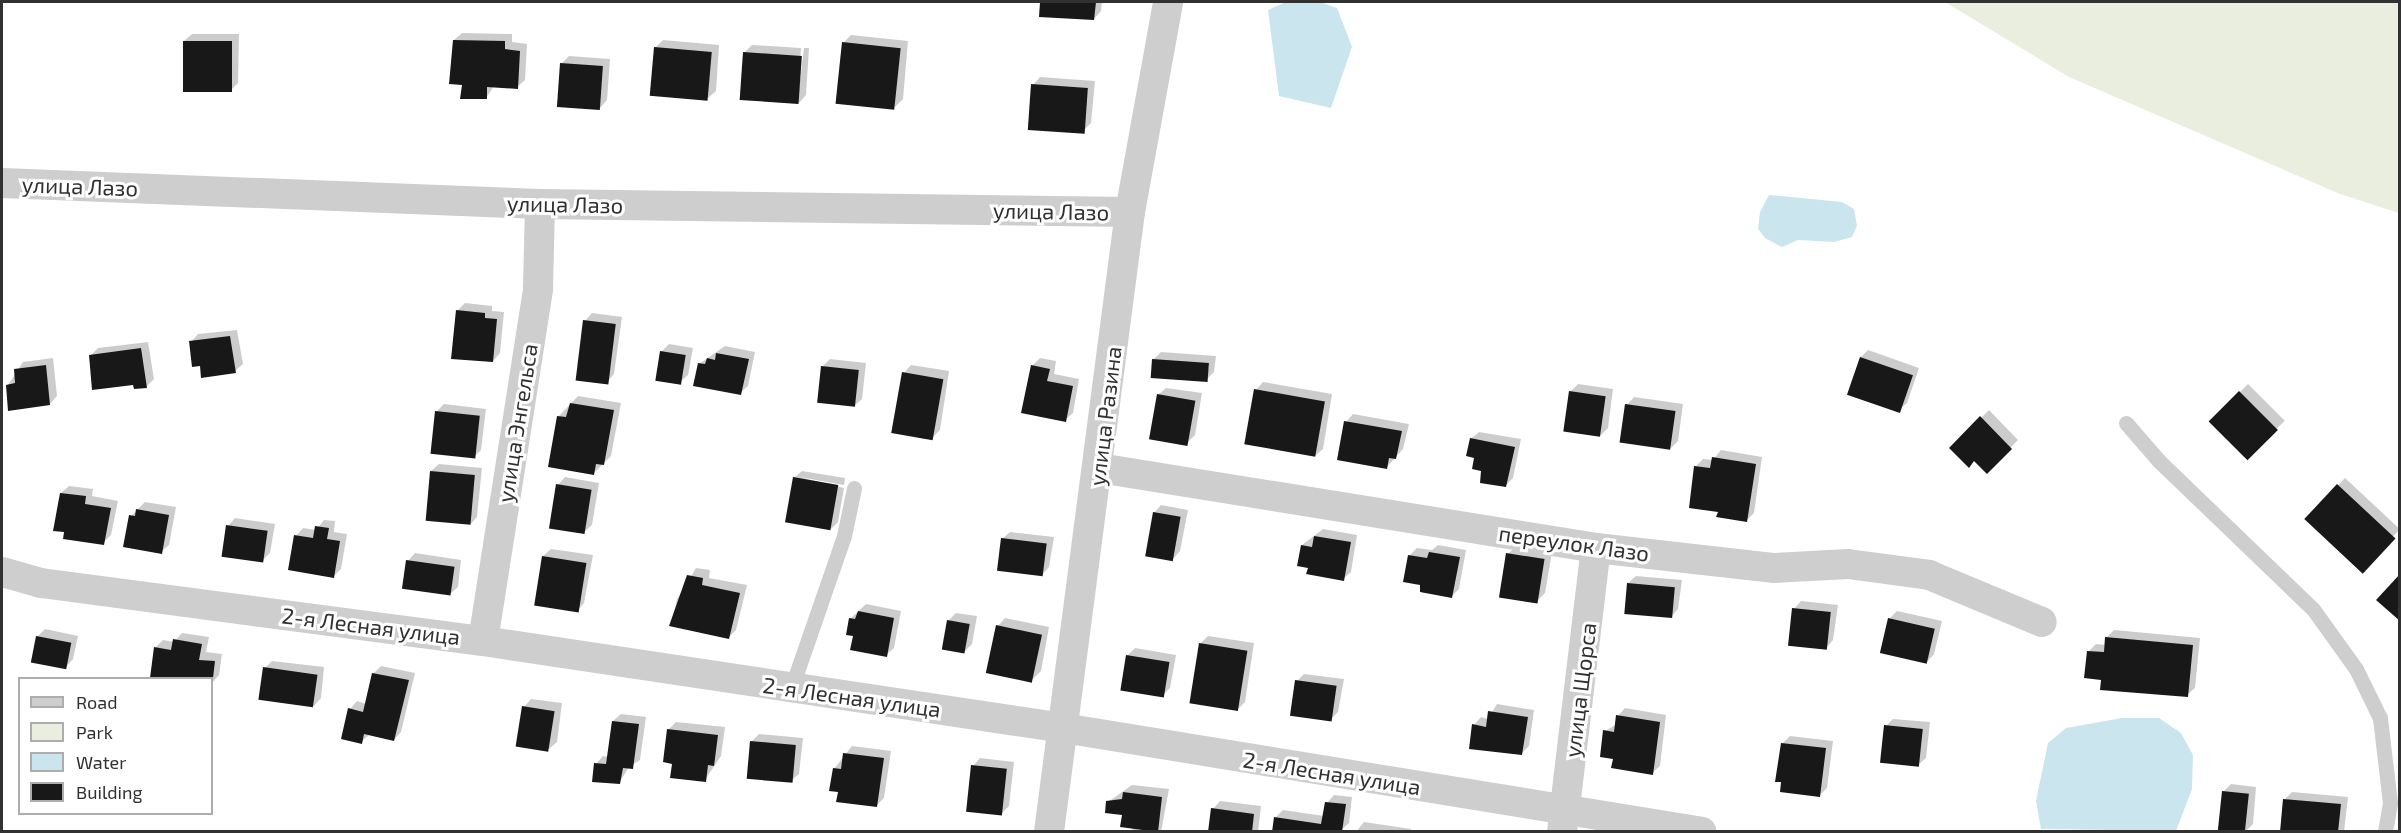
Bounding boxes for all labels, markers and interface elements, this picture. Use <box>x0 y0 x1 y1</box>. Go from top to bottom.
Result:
street label: улица Лазо <box>21 171 139 201</box>
street label: улица Лазо <box>507 190 623 218</box>
street label: улица Лазо <box>993 197 1109 225</box>
street label: улица Энгельса <box>491 342 543 504</box>
street label: улица Разина <box>1083 345 1127 487</box>
street label: переулок Лазо <box>1497 519 1651 567</box>
street label: 2-я Лесная улица <box>280 602 462 650</box>
street label: улица Щорса <box>1559 621 1601 759</box>
street label: 2-я Лесная улица <box>761 671 943 723</box>
legend <box>18 677 213 815</box>
text: Road <box>76 691 117 713</box>
text: Park <box>76 721 113 743</box>
street label: 2-я Лесная улица <box>1241 746 1423 800</box>
text: Water <box>76 751 126 773</box>
text: Building <box>76 781 143 803</box>

